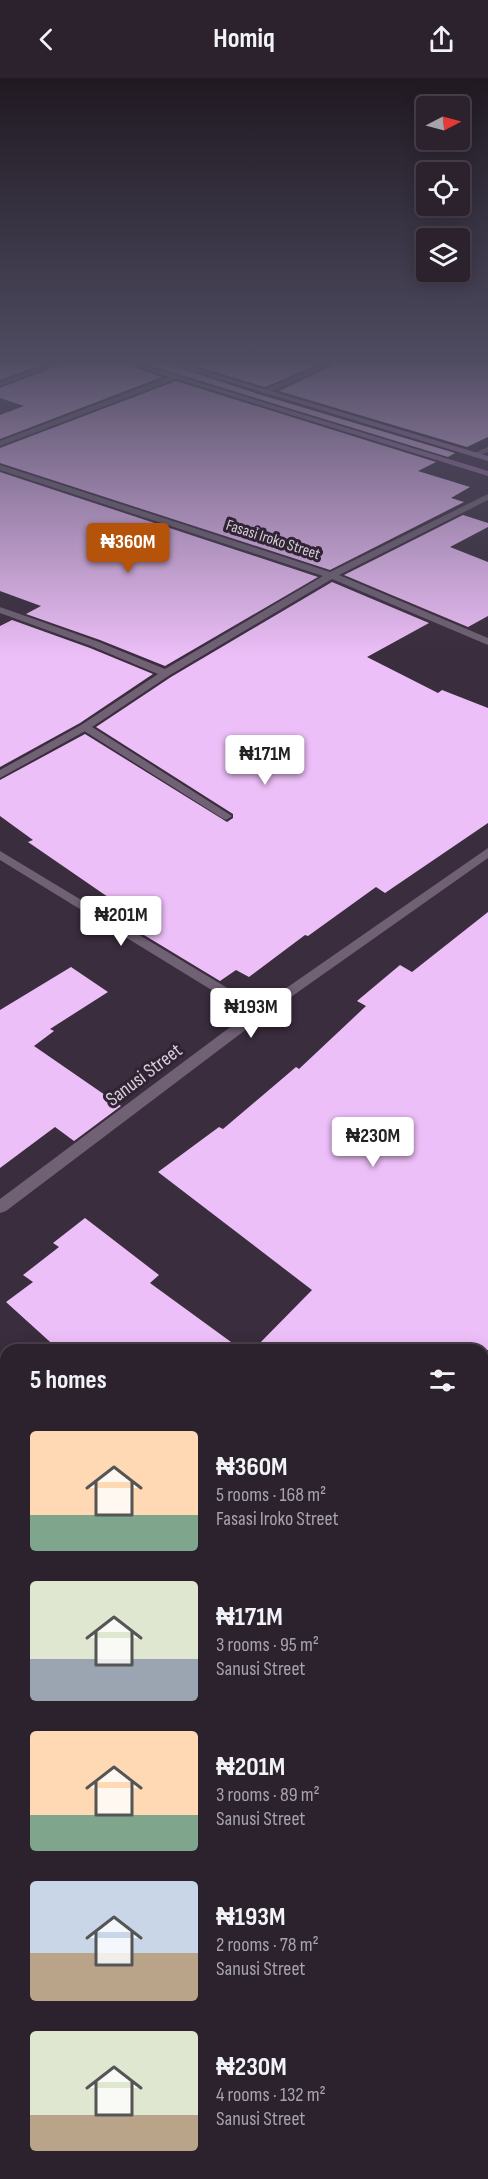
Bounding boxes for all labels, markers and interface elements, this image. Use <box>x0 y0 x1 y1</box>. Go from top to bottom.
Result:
icon: back <box>30 23 63 56</box>
text: Homiq <box>213 23 275 55</box>
icon: share <box>425 23 458 56</box>
north arrow <box>416 96 470 150</box>
map controls <box>416 96 470 282</box>
button: locate <box>416 162 470 216</box>
button: layers <box>416 228 470 282</box>
street label: Fasasi Iroko Street <box>223 516 323 564</box>
pin: ₦360M <box>86 523 170 574</box>
text: ₦360M <box>101 530 155 554</box>
pin: ₦171M <box>223 735 307 786</box>
text: ₦171M <box>239 742 291 766</box>
pin: ₦201M <box>79 896 163 947</box>
text: ₦201M <box>94 903 148 927</box>
pin: ₦193M <box>209 988 293 1039</box>
text: ₦193M <box>224 995 278 1019</box>
street label: Sanusi Street <box>101 1038 187 1112</box>
pin: ₦230M <box>331 1117 415 1168</box>
text: ₦230M <box>346 1124 400 1148</box>
icon: filters <box>426 1364 459 1397</box>
text: 5 homes <box>30 1365 107 1396</box>
text: ₦360M <box>216 1452 287 1483</box>
icon: home <box>78 1455 150 1527</box>
text: 5 rooms · 168 m² <box>216 1483 326 1507</box>
text: Fasasi Iroko Street <box>216 1507 339 1531</box>
text: ₦171M <box>216 1602 283 1633</box>
icon: home <box>78 1605 150 1677</box>
text: 3 rooms · 95 m² <box>216 1633 319 1657</box>
text: Sanusi Street <box>216 1657 305 1681</box>
text: ₦201M <box>216 1752 285 1783</box>
icon: home <box>78 1755 150 1827</box>
text: 3 rooms · 89 m² <box>216 1783 320 1807</box>
text: Sanusi Street <box>216 1807 305 1831</box>
text: ₦193M <box>216 1902 285 1933</box>
icon: home <box>78 1905 150 1977</box>
text: 2 rooms · 78 m² <box>216 1933 319 1957</box>
text: Sanusi Street <box>216 1957 305 1981</box>
text: ₦230M <box>216 2052 287 2083</box>
icon: home <box>78 2055 150 2127</box>
text: 4 rooms · 132 m² <box>216 2083 326 2107</box>
text: Sanusi Street <box>216 2107 305 2131</box>

